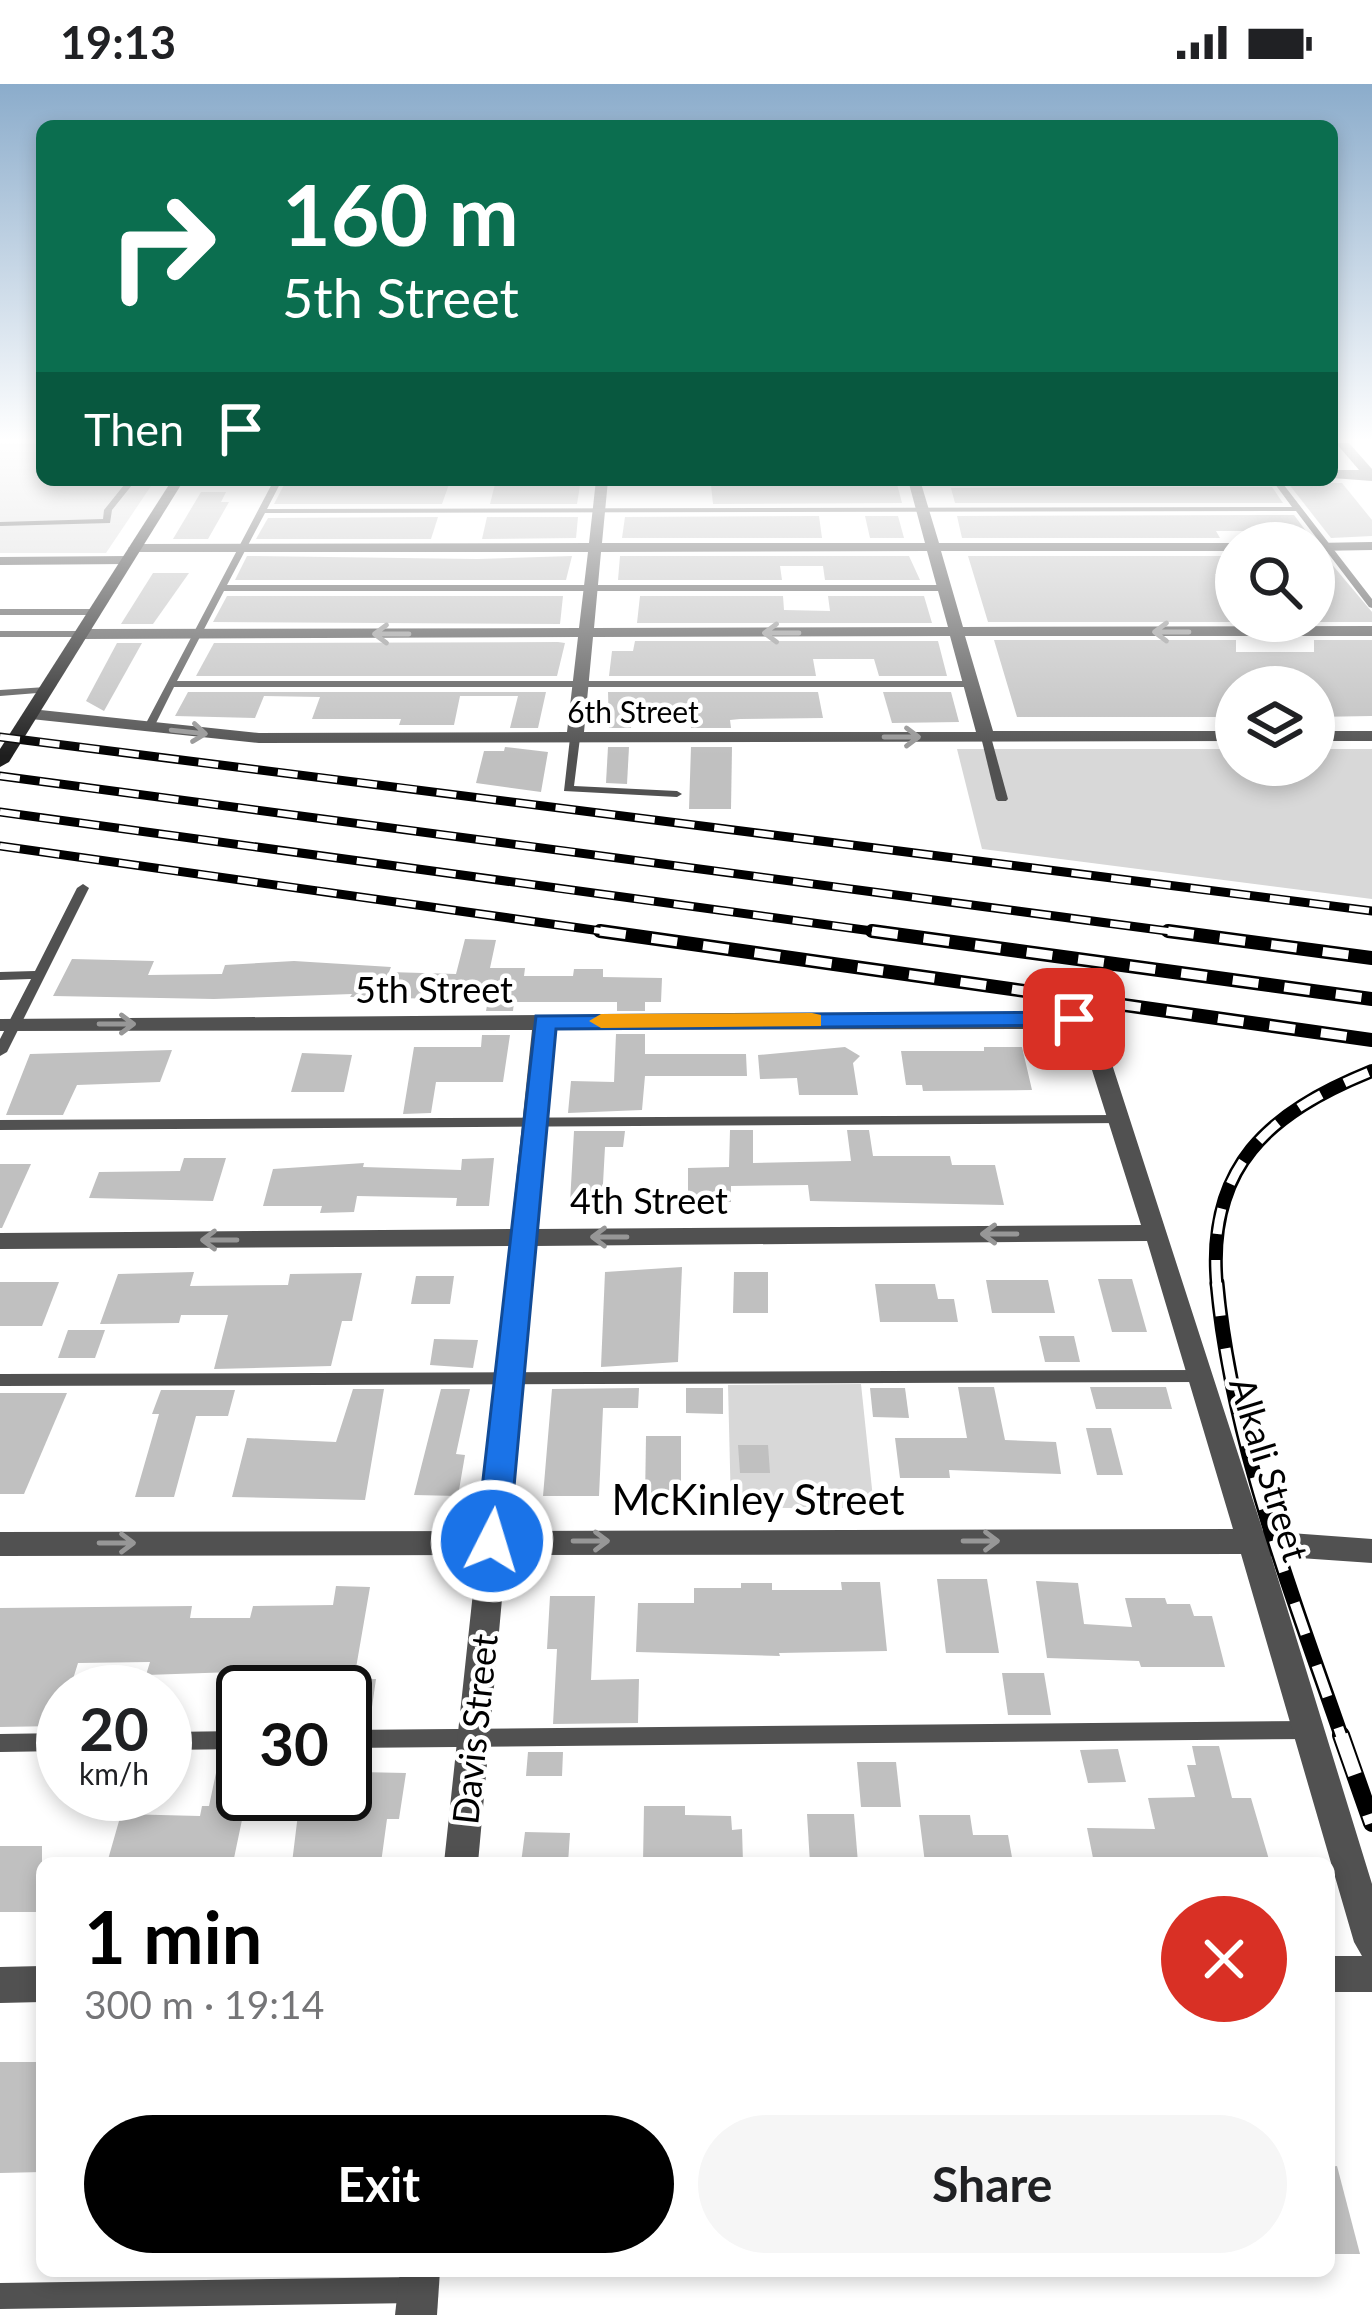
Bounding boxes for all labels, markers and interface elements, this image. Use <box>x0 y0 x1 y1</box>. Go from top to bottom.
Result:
text: 19:13 <box>60 15 176 69</box>
text: 160 m <box>282 163 519 264</box>
icon: right <box>84 168 240 324</box>
text: 5th Street <box>282 265 519 330</box>
icon: arrive <box>208 396 274 462</box>
text: Then <box>84 402 184 456</box>
map controls <box>1215 522 1335 786</box>
button: search <box>1215 522 1335 642</box>
one-way arrow <box>1152 621 1191 643</box>
one-way arrow <box>762 622 801 644</box>
one-way arrow <box>372 623 411 645</box>
button: layers <box>1215 666 1335 786</box>
street label: 6th Street <box>567 693 699 729</box>
one-way arrow <box>169 721 208 743</box>
one-way arrow <box>882 726 921 748</box>
street label: 5th Street <box>355 967 513 1011</box>
pin <box>1023 968 1125 1070</box>
icon: arrive <box>1041 986 1107 1052</box>
one-way arrow <box>97 1013 136 1036</box>
street label: 4th Street <box>570 1178 728 1222</box>
one-way arrow <box>980 1223 1019 1245</box>
one-way arrow <box>590 1226 629 1248</box>
one-way arrow <box>200 1228 239 1251</box>
street label: Alkali Street <box>1221 1372 1319 1566</box>
street label: McKinley Street <box>611 1474 905 1524</box>
position arrow <box>429 1478 555 1604</box>
one-way arrow <box>571 1530 610 1552</box>
one-way arrow <box>961 1530 1000 1552</box>
one-way arrow <box>97 1532 136 1554</box>
street label: Davis Street <box>442 1632 506 1826</box>
speed limit sign: 30 <box>216 1665 372 1821</box>
text: 20 <box>79 1692 149 1764</box>
text: km/h <box>79 1755 149 1791</box>
text: 1 min <box>84 1893 262 1979</box>
button: close <box>1161 1896 1287 2022</box>
text: 300 m · 19:14 <box>84 1981 324 2027</box>
button: Exit <box>84 2115 674 2253</box>
button: Share <box>698 2115 1287 2253</box>

